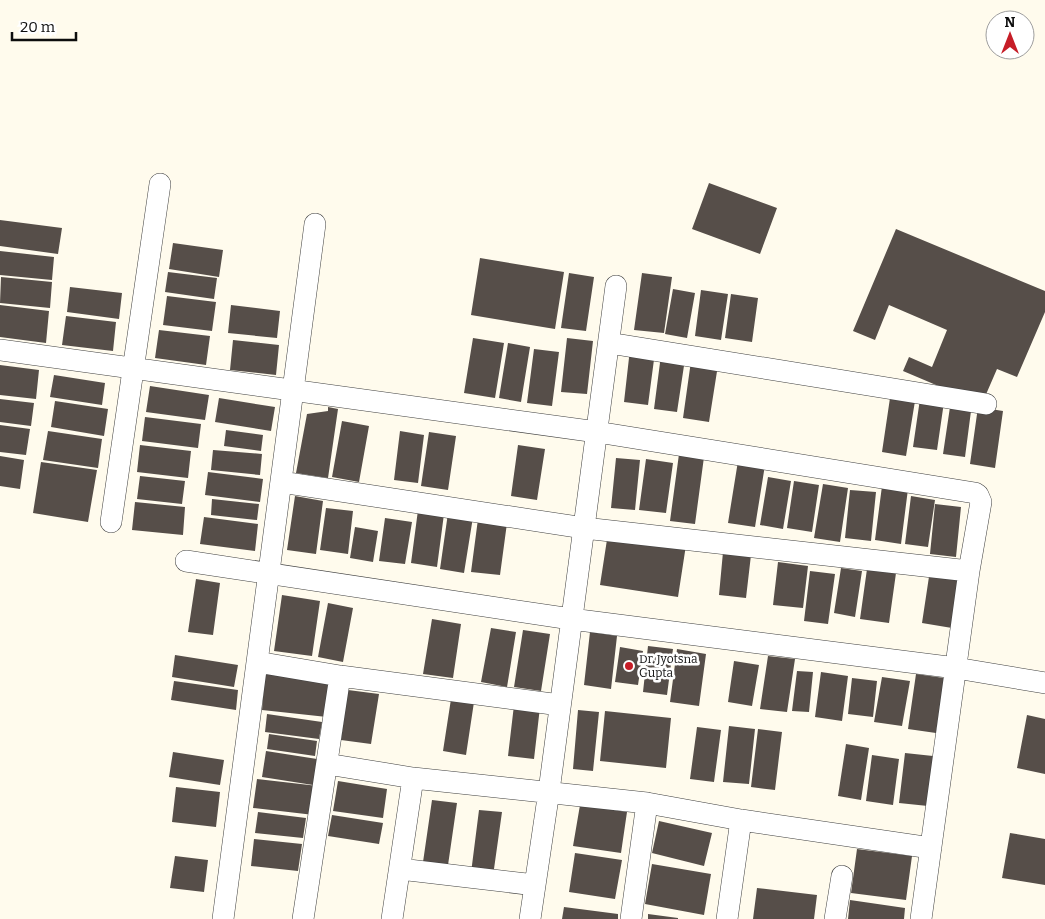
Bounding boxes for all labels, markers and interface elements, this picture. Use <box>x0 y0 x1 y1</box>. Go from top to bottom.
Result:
scale bar <box>12 10 76 42</box>
north arrow <box>985 10 1035 60</box>
text: N <box>1005 14 1016 31</box>
text: 20 m <box>20 18 56 36</box>
place label: Dr. Jyotsna Gupta <box>639 652 698 680</box>
marker: Dr. Jyotsna Gupta <box>623 660 635 672</box>

